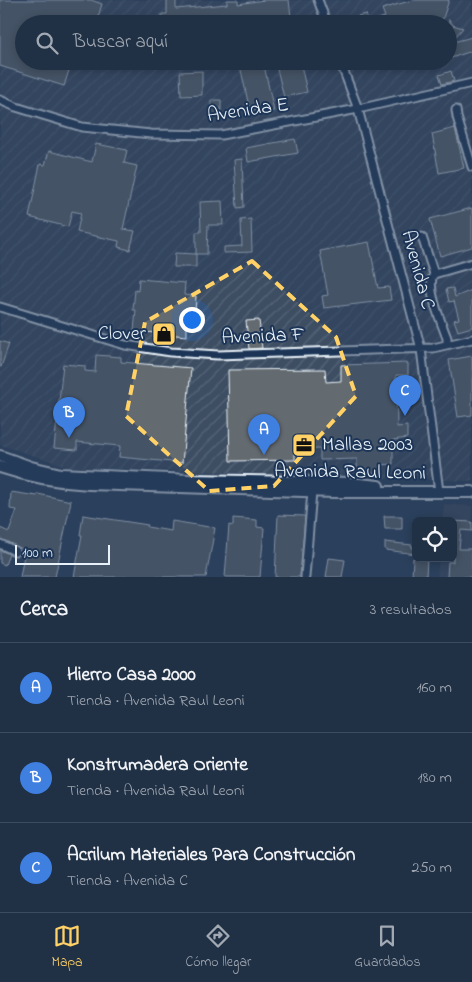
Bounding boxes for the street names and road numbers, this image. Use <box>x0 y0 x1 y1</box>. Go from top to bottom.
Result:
street label: Avenida E <box>205 91 291 131</box>
street label: Avenida C <box>392 227 442 313</box>
street label: Avenida F <box>221 321 305 353</box>
street label: Avenida Raul Leoni <box>274 457 426 489</box>

